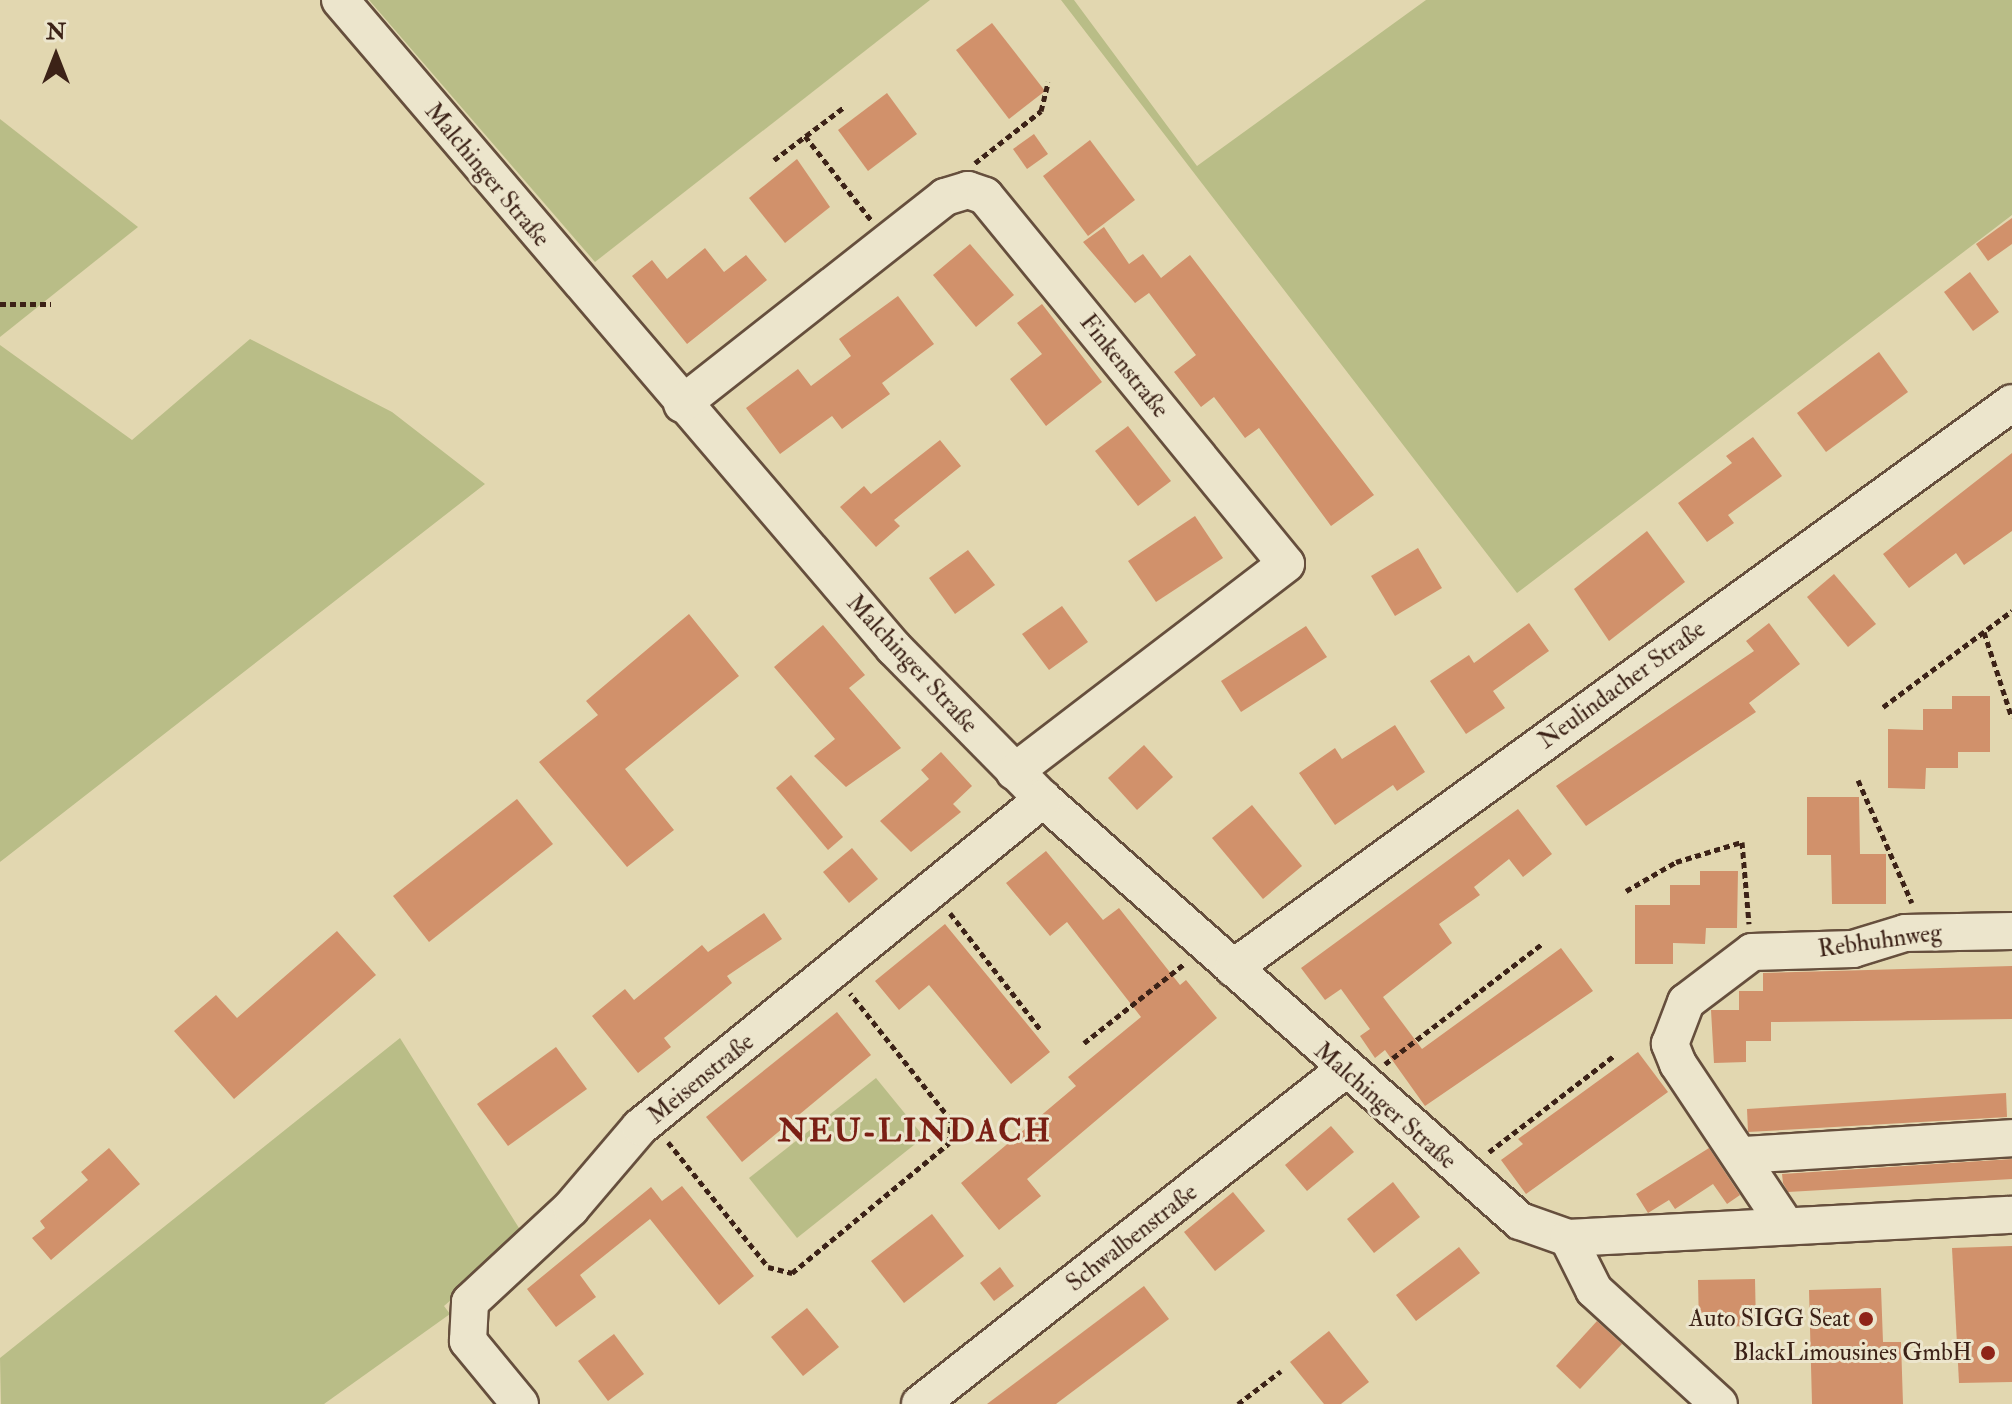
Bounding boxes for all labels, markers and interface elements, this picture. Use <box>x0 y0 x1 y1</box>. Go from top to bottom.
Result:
north arrow <box>16 16 96 96</box>
text: N <box>46 18 66 46</box>
street label: Malchinger Straße <box>419 97 555 253</box>
street label: Finkenstraße <box>1073 308 1175 424</box>
street label: Malchinger Straße <box>841 589 983 739</box>
street label: Neulindacher Straße <box>1533 615 1711 755</box>
street label: Rebhuhnweg <box>1816 918 1944 964</box>
street label: Meisenstraße <box>642 1028 760 1130</box>
street label: Malchinger Straße <box>1308 1036 1462 1176</box>
district label: NEU-LINDACH <box>778 1112 1052 1150</box>
street label: Schwalbenstraße <box>1061 1178 1203 1298</box>
place label: Auto SIGG Seat <box>1689 1305 1850 1333</box>
marker: Auto SIGG Seat <box>1857 1310 1875 1328</box>
place label: BlackLimousines GmbH <box>1733 1339 1972 1367</box>
marker: BlackLimousines GmbH <box>1979 1344 1997 1362</box>

